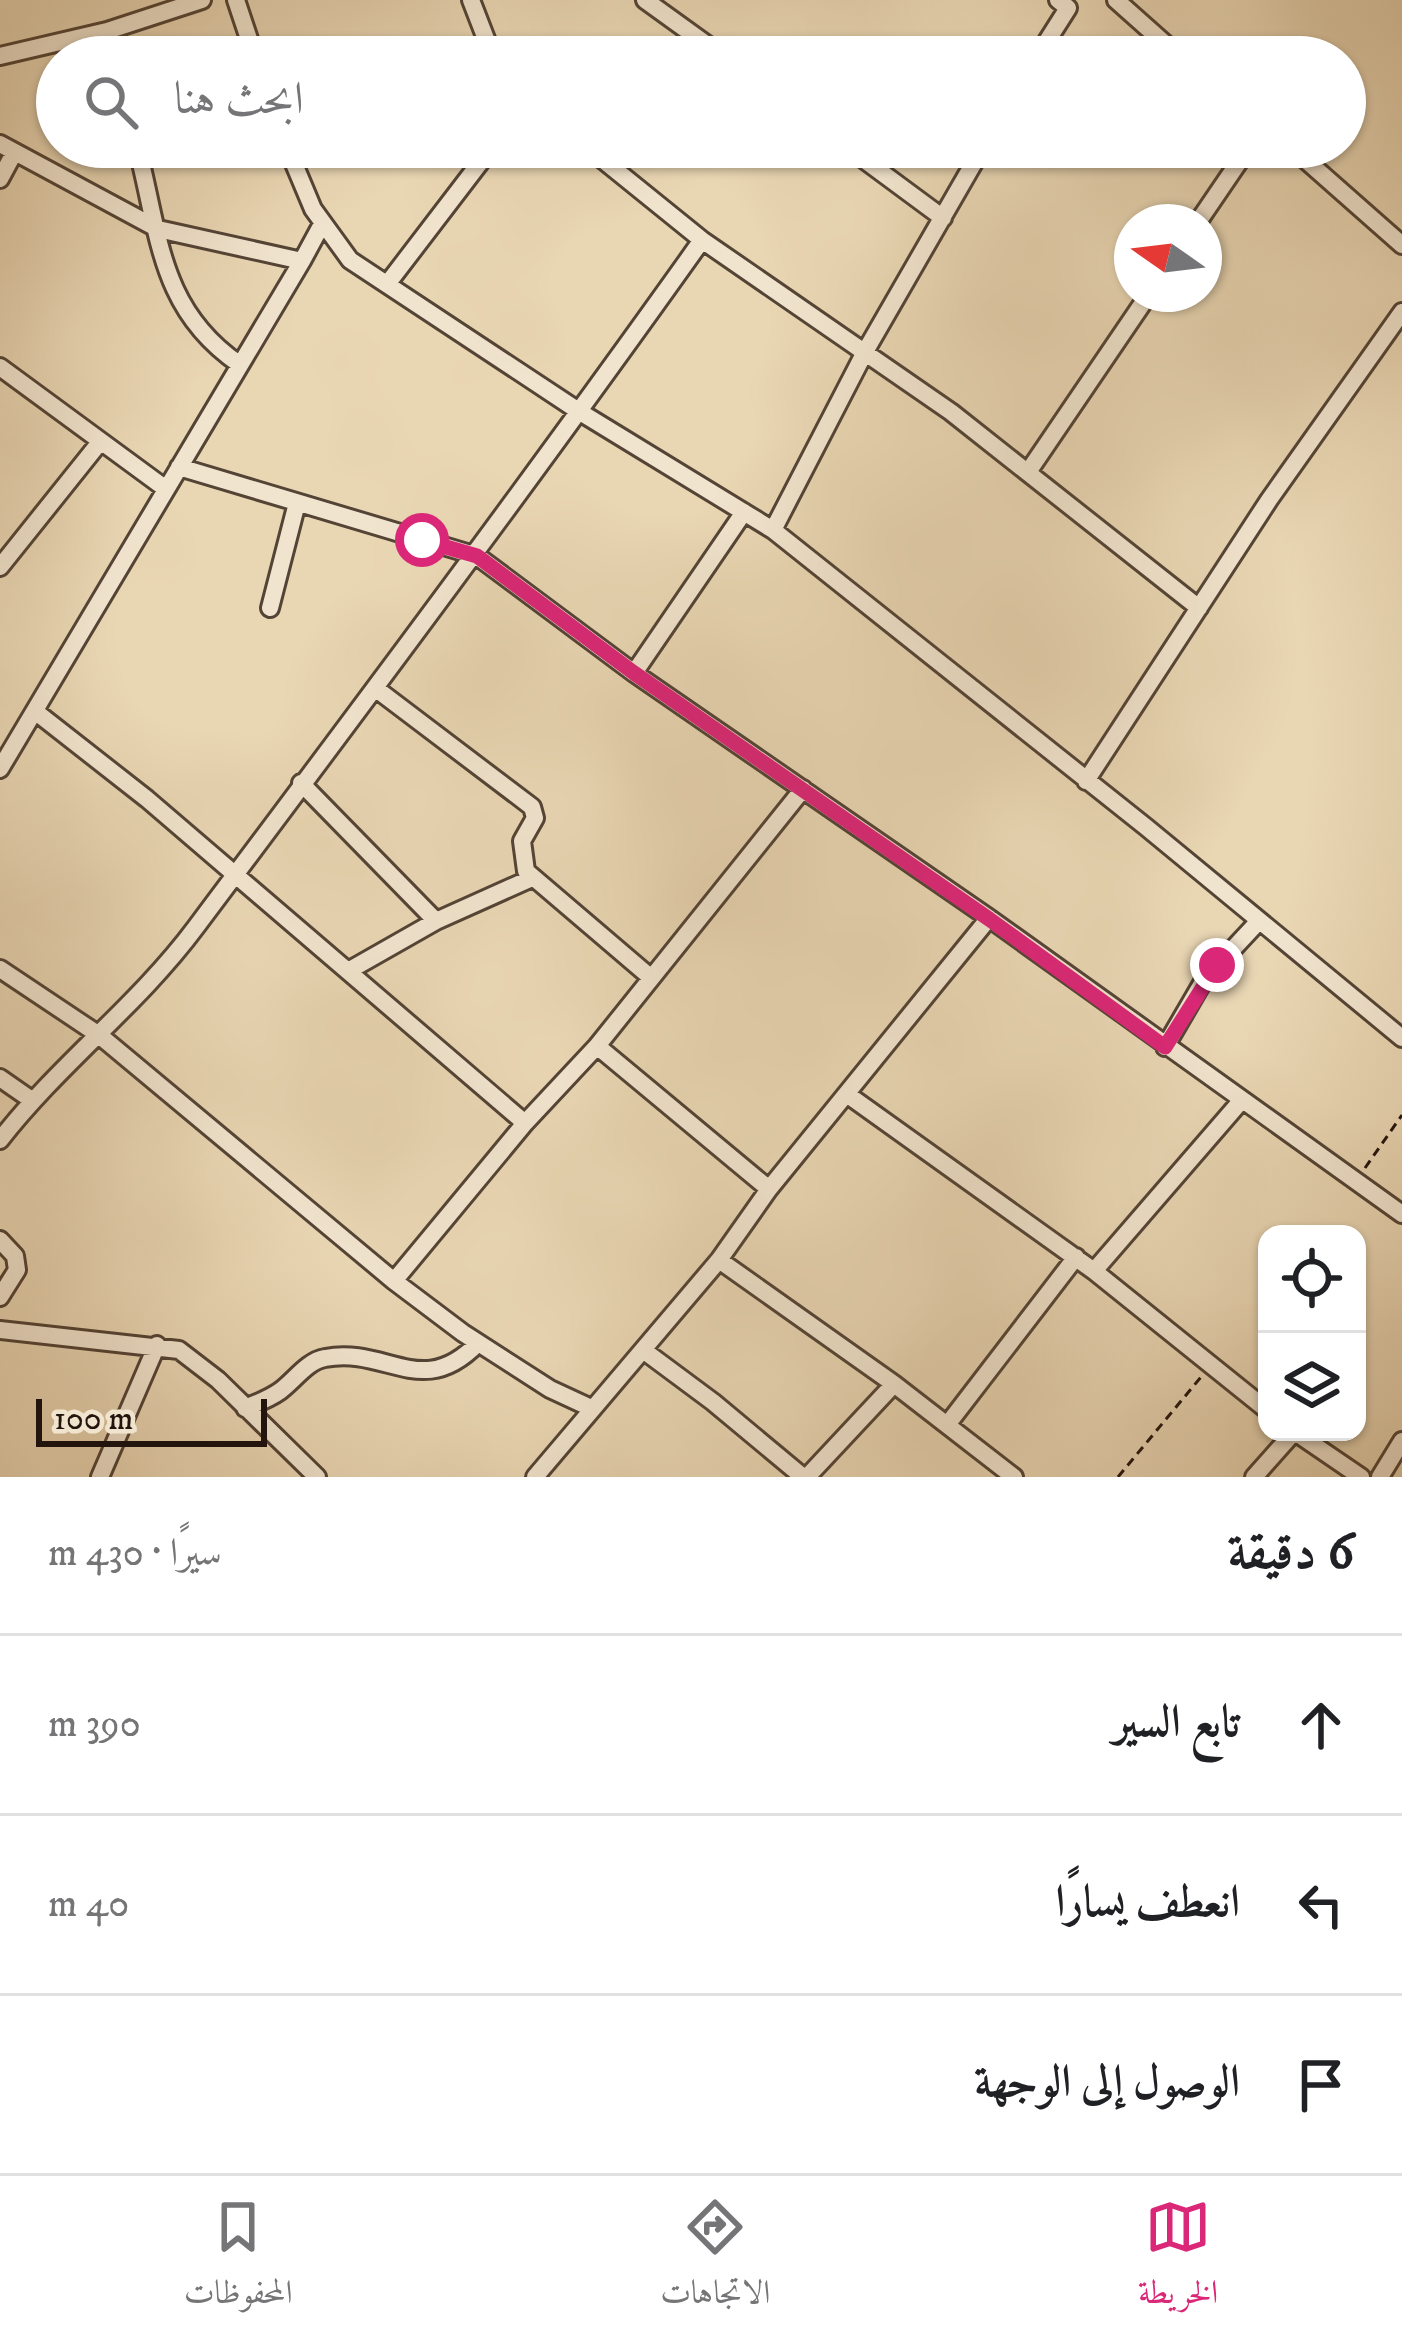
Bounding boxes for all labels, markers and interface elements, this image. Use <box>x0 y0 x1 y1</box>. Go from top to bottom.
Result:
search box <box>36 36 1366 168</box>
icon: search <box>78 69 144 135</box>
text: ابحث هنا <box>174 72 304 128</box>
north arrow <box>1114 204 1222 312</box>
route start <box>395 513 449 567</box>
route end <box>1190 938 1244 992</box>
map controls <box>1258 1225 1366 1441</box>
button: locate <box>1258 1225 1366 1333</box>
button: layers <box>1258 1333 1366 1441</box>
scale bar <box>36 1393 267 1446</box>
text: 100 m <box>54 1399 133 1440</box>
text: 6 دقيقة <box>1227 1521 1354 1585</box>
text: سيرًا · 430 m <box>48 1529 222 1578</box>
icon: ahead <box>1288 1692 1354 1758</box>
text: تابع السير <box>1113 1695 1240 1751</box>
text: 390 m <box>48 1700 141 1749</box>
icon: left <box>1288 1872 1354 1938</box>
text: انعطف يسارًا <box>1056 1875 1240 1931</box>
text: 40 m <box>48 1880 129 1929</box>
icon: arrive <box>1288 2052 1354 2118</box>
text: الوصول إلى الوجهة <box>974 2055 1240 2111</box>
tab: المحفوظات <box>184 2194 293 2324</box>
tab: الاتجاهات <box>660 2194 770 2324</box>
tab: الخريطة <box>1138 2194 1218 2324</box>

